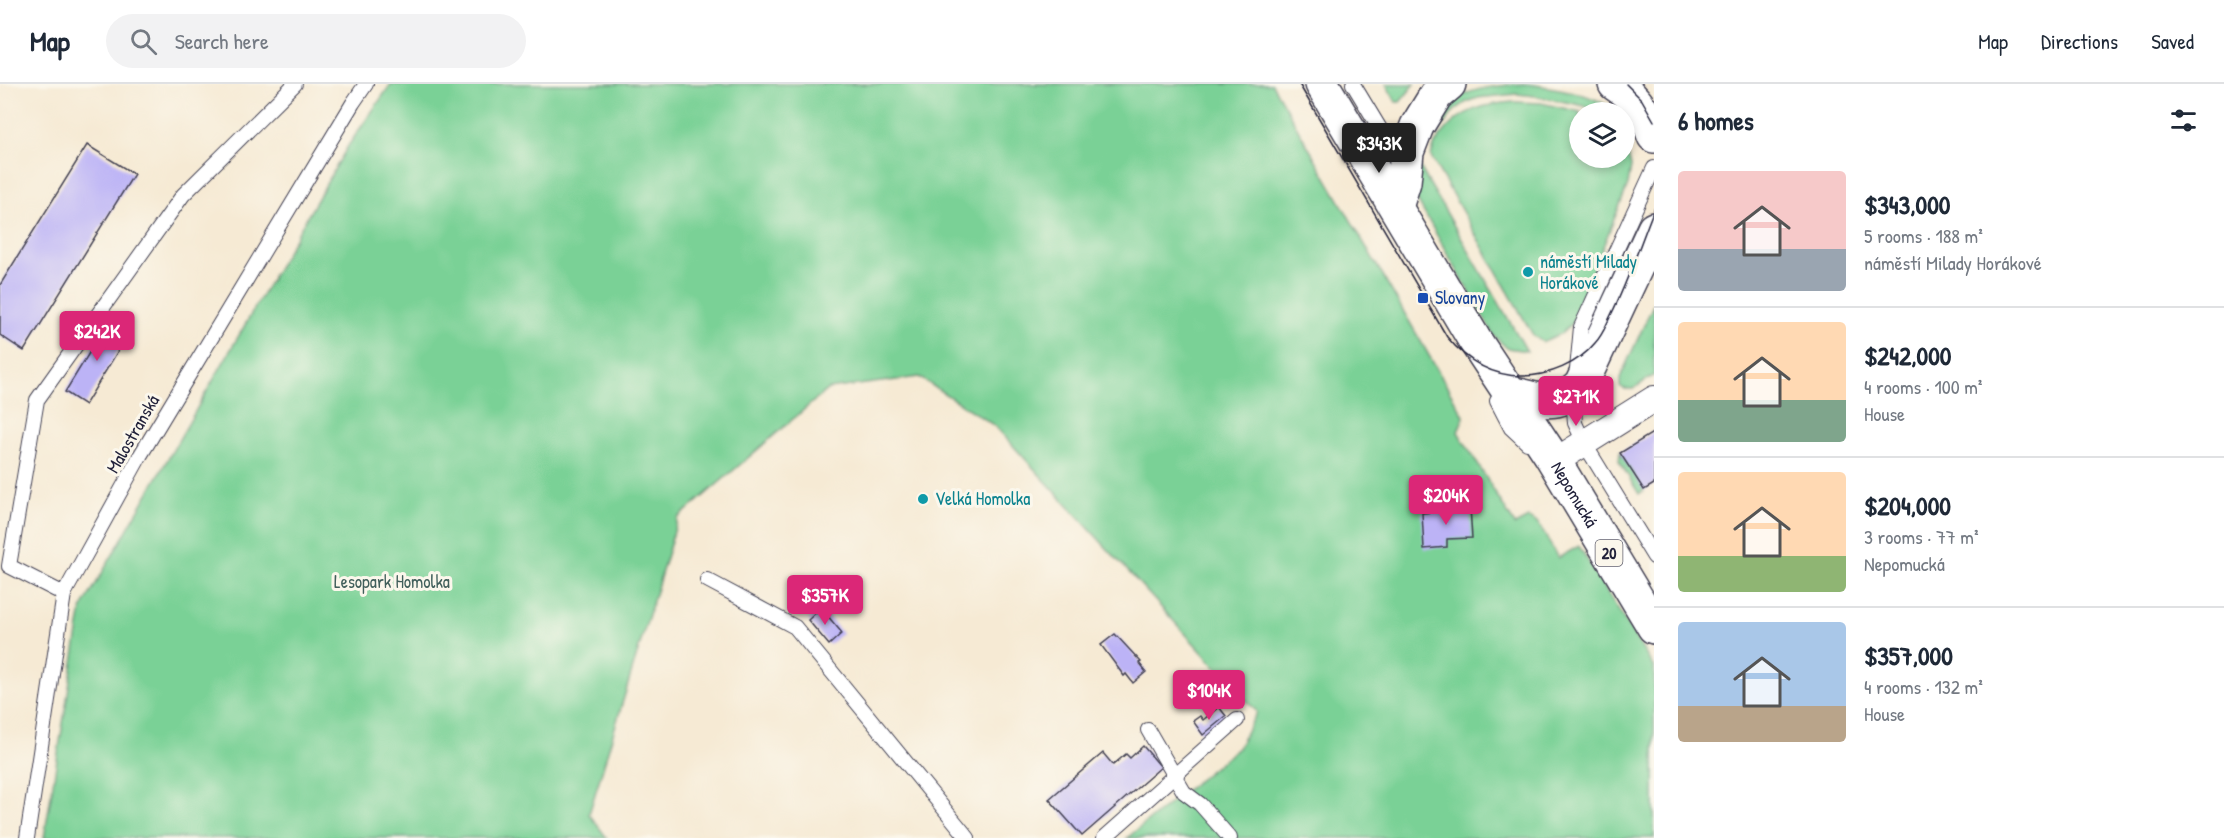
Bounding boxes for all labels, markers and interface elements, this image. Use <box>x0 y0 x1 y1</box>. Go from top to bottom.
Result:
search box <box>106 14 526 68</box>
text: Map <box>30 22 70 60</box>
icon: search <box>127 25 160 58</box>
text: Search here <box>175 26 269 56</box>
text: Map <box>1978 27 2008 56</box>
text: Directions <box>2041 27 2118 56</box>
text: Saved <box>2151 27 2194 56</box>
map controls <box>1569 102 1635 168</box>
button: layers <box>1569 102 1635 168</box>
text: 6 homes <box>1678 103 1754 138</box>
icon: filters <box>2167 104 2200 137</box>
pin: $343K <box>1337 123 1421 174</box>
text: $343K <box>1356 129 1402 156</box>
text: $343,000 <box>1864 187 1950 222</box>
icon: home <box>1726 195 1798 267</box>
text: 5 rooms · 188 m² <box>1864 222 1983 249</box>
place label: náměstí Milady Horákové <box>1540 249 1637 295</box>
text: náměstí Milady Horákové <box>1864 249 2042 276</box>
marker: náměstí Milady Horákové <box>1521 265 1535 279</box>
place label: Slovany <box>1435 285 1486 310</box>
marker: Slovany <box>1416 291 1430 305</box>
pin: $242K <box>55 311 139 362</box>
text: $242K <box>74 317 120 344</box>
text: $242,000 <box>1864 338 1951 373</box>
icon: home <box>1726 346 1798 418</box>
text: 4 rooms · 100 m² <box>1864 373 1982 400</box>
pin: $271K <box>1534 376 1618 427</box>
text: $271K <box>1552 382 1600 409</box>
street label: Malostranská <box>100 390 165 477</box>
text: House <box>1864 400 1905 427</box>
street label: Nepomucká <box>1545 457 1604 532</box>
pin: $204K <box>1404 475 1488 526</box>
text: $204K <box>1423 481 1469 508</box>
place label: Velká Homolka <box>935 486 1030 511</box>
text: $204,000 <box>1864 488 1951 523</box>
marker: Velká Homolka <box>916 492 930 506</box>
icon: home <box>1726 496 1798 568</box>
text: 3 rooms · 77 m² <box>1864 523 1978 550</box>
road number: 20 <box>1596 540 1622 566</box>
text: Nepomucká <box>1864 550 1945 577</box>
park label: Lesopark Homolka <box>334 569 450 594</box>
pin: $357K <box>783 575 867 626</box>
text: $357K <box>801 581 849 608</box>
text: $357,000 <box>1864 638 1953 673</box>
icon: home <box>1726 646 1798 718</box>
pin: $104K <box>1167 670 1251 721</box>
text: 4 rooms · 132 m² <box>1864 673 1983 700</box>
text: $104K <box>1187 676 1231 703</box>
text: House <box>1864 700 1905 727</box>

